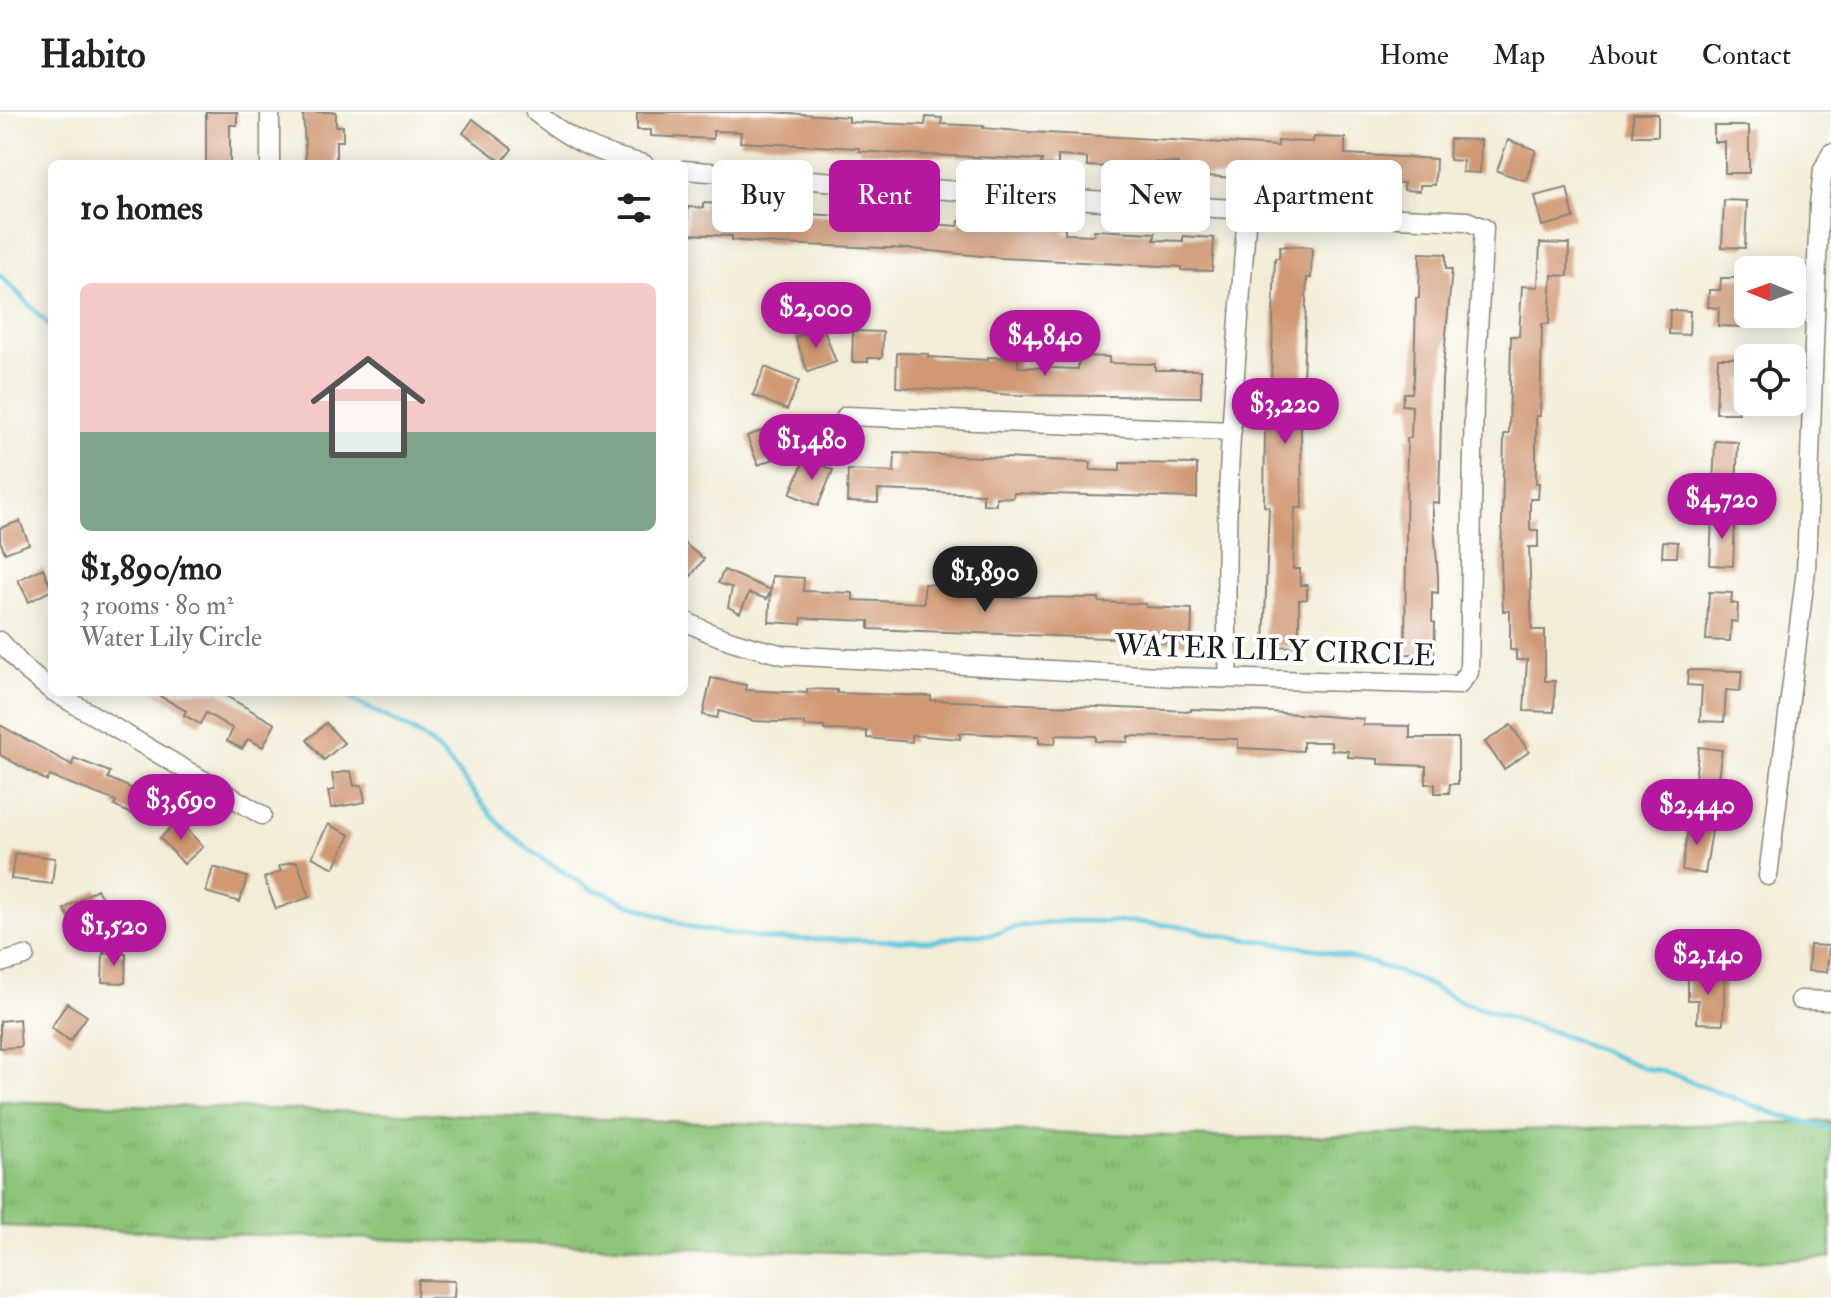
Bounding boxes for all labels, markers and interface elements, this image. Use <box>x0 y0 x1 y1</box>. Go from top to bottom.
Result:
text: Habito <box>40 31 146 79</box>
text: Home <box>1379 38 1449 73</box>
text: Map <box>1493 38 1545 73</box>
text: About <box>1589 38 1658 73</box>
text: Contact <box>1702 38 1791 73</box>
chip: Buy <box>712 160 813 232</box>
chip: Rent <box>829 160 940 232</box>
chip: Filters <box>956 160 1085 232</box>
chip: New <box>1101 160 1210 232</box>
chip: Apartment <box>1226 160 1402 232</box>
icon: filters <box>612 186 656 230</box>
text: 10 homes <box>80 187 203 230</box>
north arrow <box>1734 256 1806 328</box>
map controls <box>1734 256 1806 416</box>
pin: $2,000 <box>751 282 881 350</box>
text: $2,000 <box>779 292 853 324</box>
pin: $4,840 <box>980 310 1110 378</box>
text: $4,840 <box>1007 320 1083 352</box>
icon: home <box>296 335 440 479</box>
button: locate <box>1734 344 1806 416</box>
pin: $3,220 <box>1220 378 1350 446</box>
text: $3,220 <box>1250 388 1320 420</box>
pin: $1,480 <box>747 414 877 482</box>
text: $1,480 <box>777 424 847 456</box>
pin: $4,720 <box>1657 473 1787 541</box>
text: $4,720 <box>1686 483 1758 515</box>
pin: $1,890 <box>920 546 1050 614</box>
text: $1,890/mo <box>80 547 222 590</box>
text: $1,890 <box>950 556 1020 588</box>
text: 3 rooms · 80 m² <box>80 590 234 622</box>
text: Water Lily Circle <box>80 622 262 654</box>
street label: WATER LILY CIRCLE <box>1113 626 1436 675</box>
pin: $3,690 <box>116 774 246 842</box>
pin: $2,440 <box>1632 779 1762 847</box>
text: $3,690 <box>146 784 216 816</box>
text: $2,440 <box>1659 789 1735 821</box>
pin: $1,520 <box>49 900 179 968</box>
text: $1,520 <box>80 910 148 942</box>
pin: $2,140 <box>1643 929 1773 997</box>
text: $2,140 <box>1673 939 1743 971</box>

